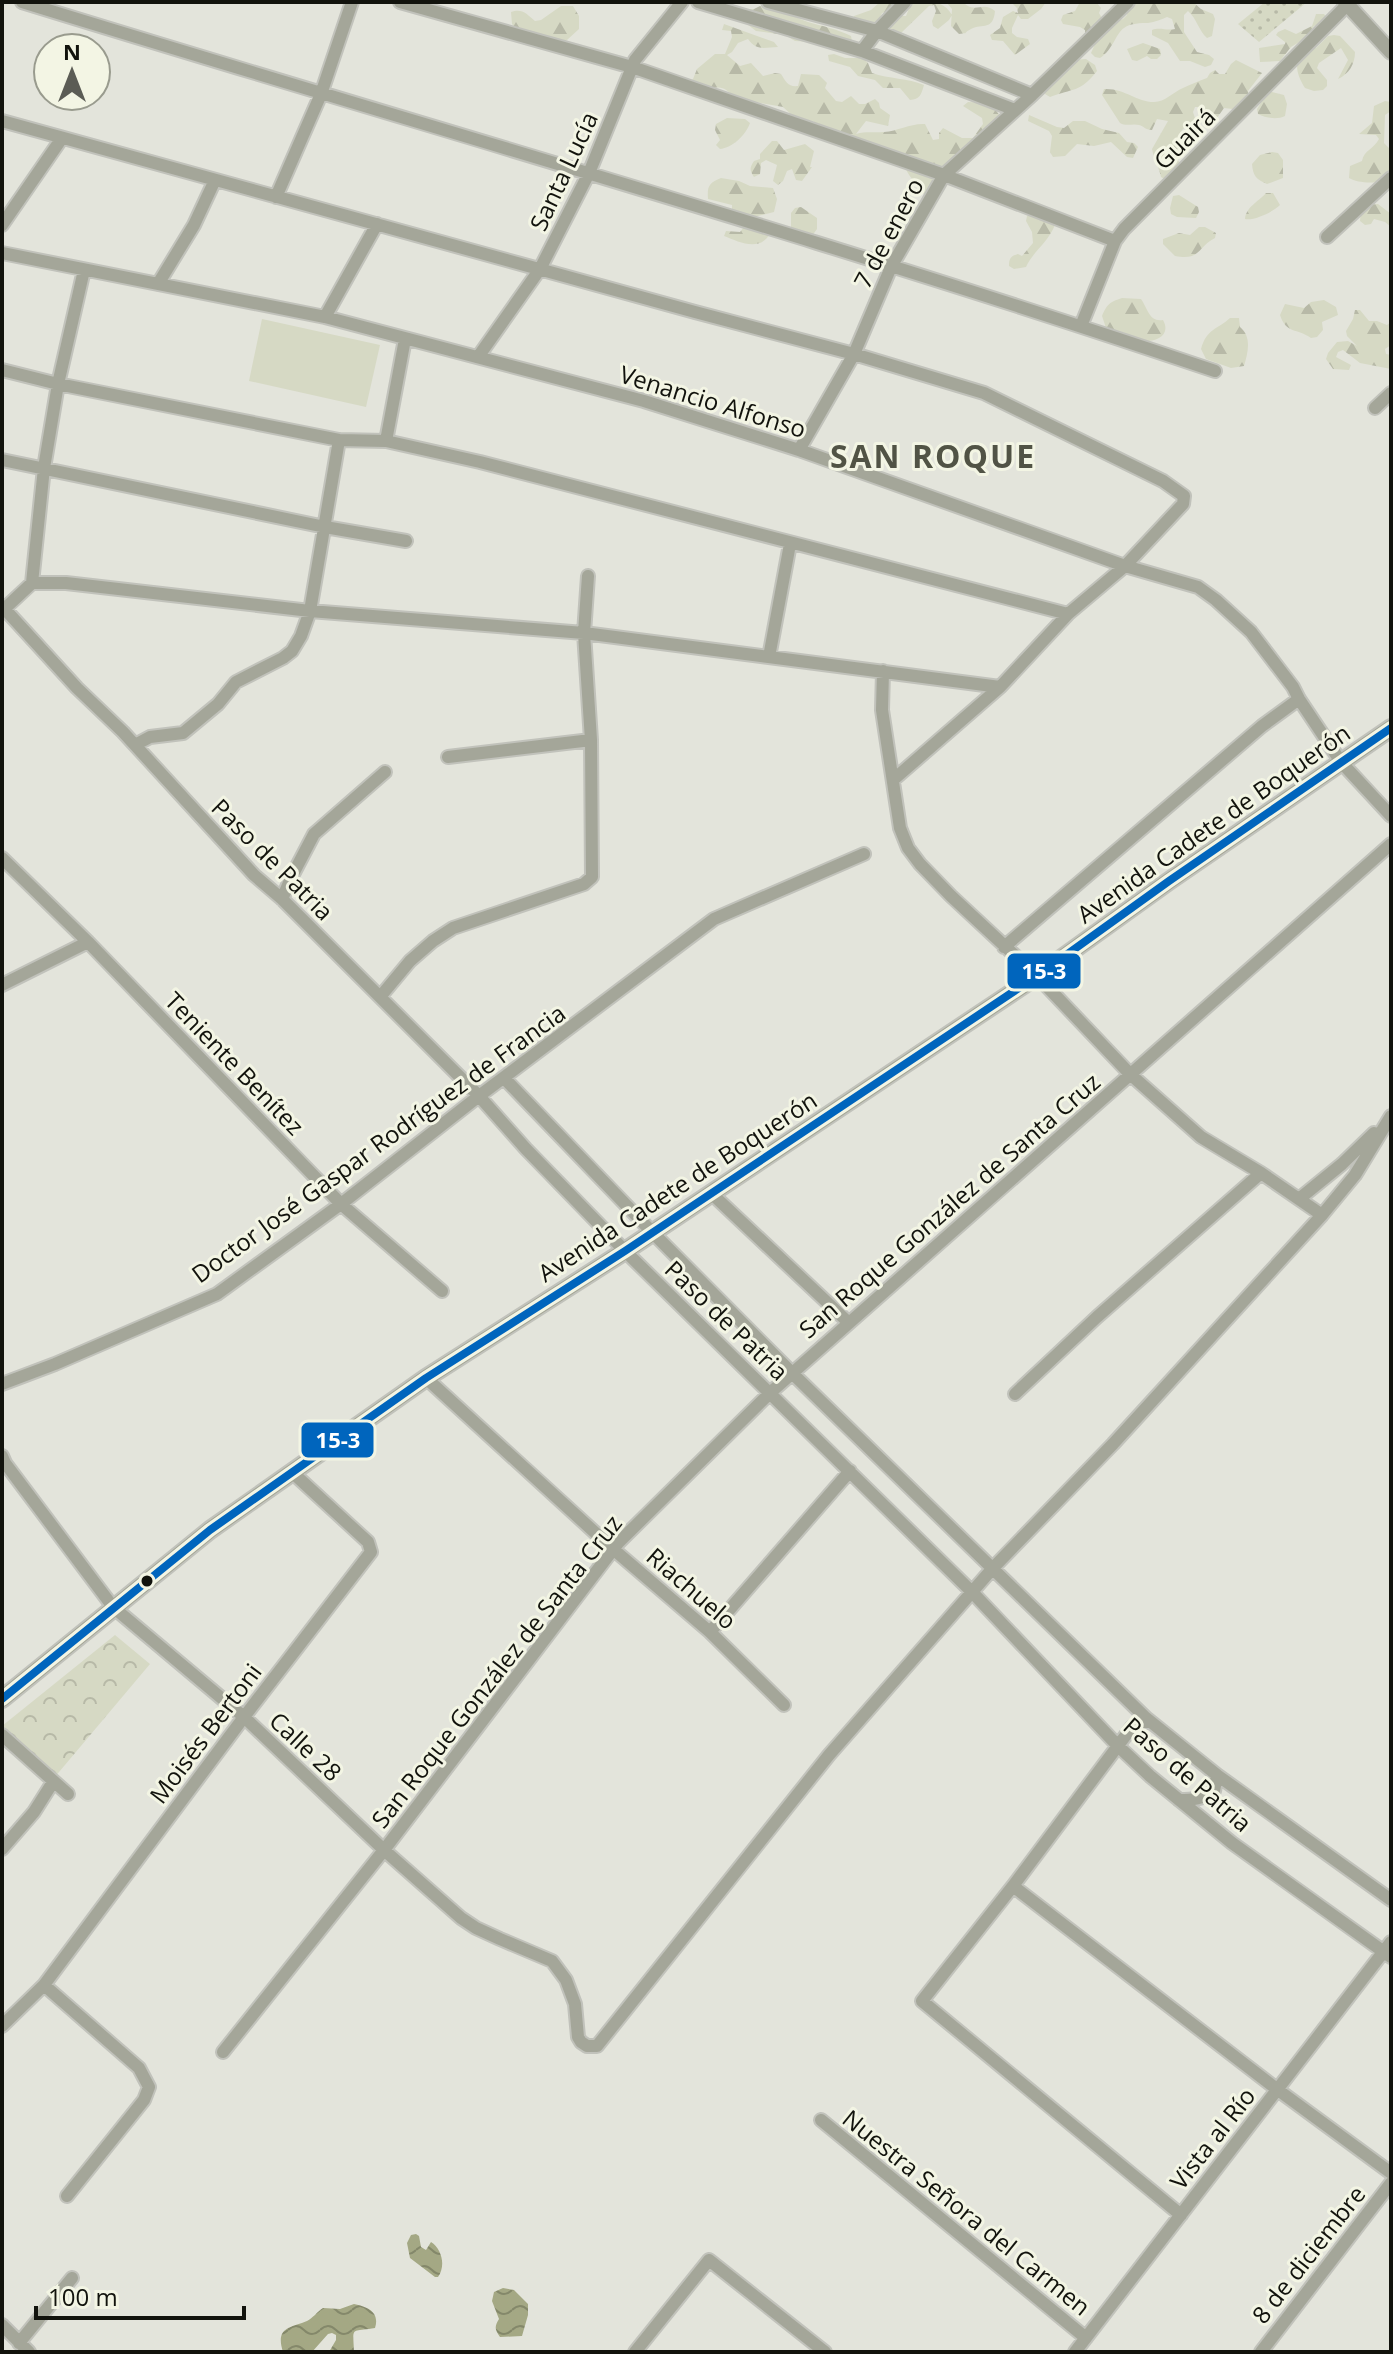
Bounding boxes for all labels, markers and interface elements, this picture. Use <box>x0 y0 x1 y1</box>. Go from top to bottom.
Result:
north arrow <box>32 32 112 112</box>
text: N <box>63 36 81 66</box>
street label: Guairá <box>1146 100 1222 176</box>
street label: Santa Lucía <box>521 106 605 236</box>
street label: 7 de enero <box>845 172 931 294</box>
street label: Venancio Alfonso <box>616 357 810 445</box>
district label: SAN ROQUE <box>830 434 1036 477</box>
street label: Avenida Cadete de Boquerón <box>1070 716 1356 930</box>
street label: Paso de Patria <box>205 791 341 927</box>
line badge: 15-3 <box>1006 952 1082 990</box>
text: 15-3 <box>1022 955 1066 985</box>
street label: Teniente Benítez <box>158 984 312 1142</box>
street label: Doctor José Gaspar Rodríguez de Francia <box>184 996 572 1290</box>
street label: San Roque González de Santa Cruz <box>792 1065 1106 1345</box>
street label: Avenida Cadete de Boquerón <box>531 1083 823 1289</box>
street label: Paso de Patria <box>658 1253 796 1387</box>
line badge: 15-3 <box>300 1421 375 1459</box>
text: 15-3 <box>316 1424 360 1454</box>
street label: San Roque González de Santa Cruz <box>363 1508 629 1834</box>
street label: Riachuelo <box>640 1540 744 1636</box>
unlabelled marker <box>139 1573 155 1589</box>
street label: Moisés Bertoni <box>142 1656 268 1810</box>
street label: Calle 28 <box>263 1704 349 1788</box>
street label: Paso de Patria <box>1117 1709 1259 1839</box>
street label: Vista al Río <box>1162 2080 1262 2196</box>
street label: Nuestra Señora del Carmen <box>836 2102 1098 2322</box>
street label: 8 de diciembre <box>1244 2178 1372 2330</box>
scale bar <box>36 2270 244 2320</box>
text: 100 m <box>48 2280 118 2313</box>

